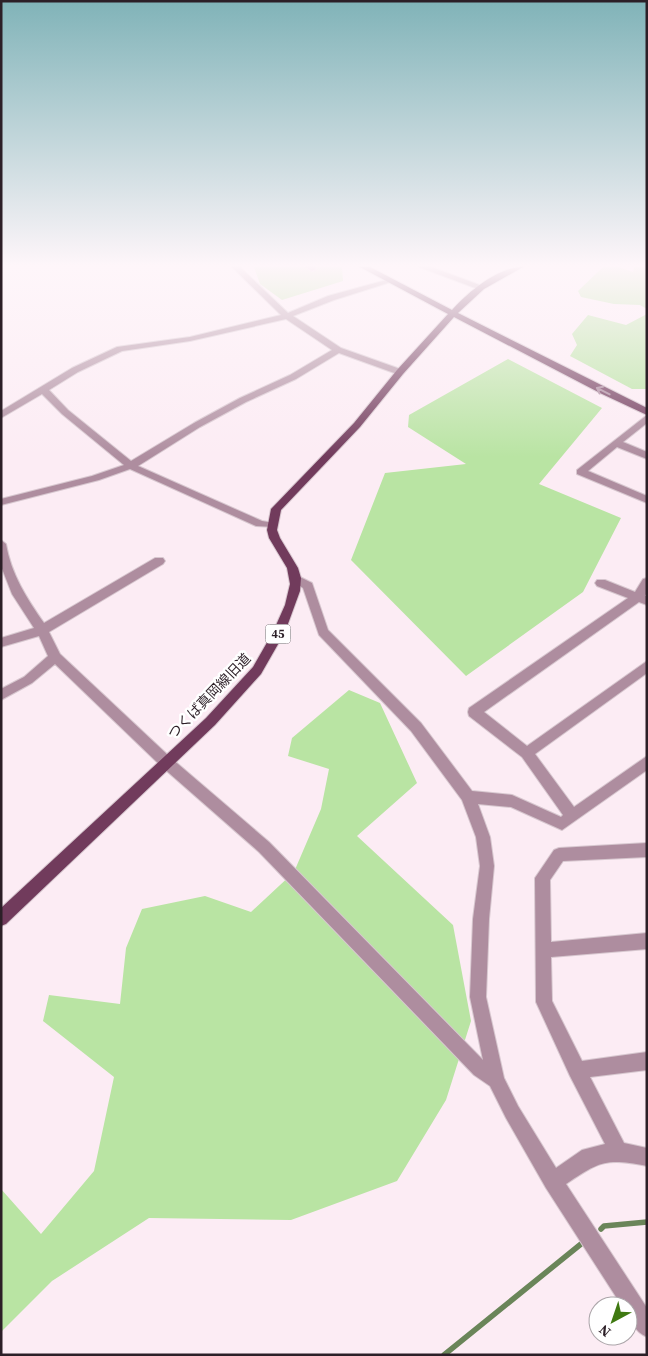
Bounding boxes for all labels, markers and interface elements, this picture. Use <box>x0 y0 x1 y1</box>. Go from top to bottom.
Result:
one-way arrow <box>595 386 610 396</box>
road number: 45 <box>266 624 290 644</box>
street label: つくば真岡線旧道 <box>163 649 255 743</box>
north arrow <box>588 1296 638 1346</box>
text: N <box>594 1320 615 1342</box>

